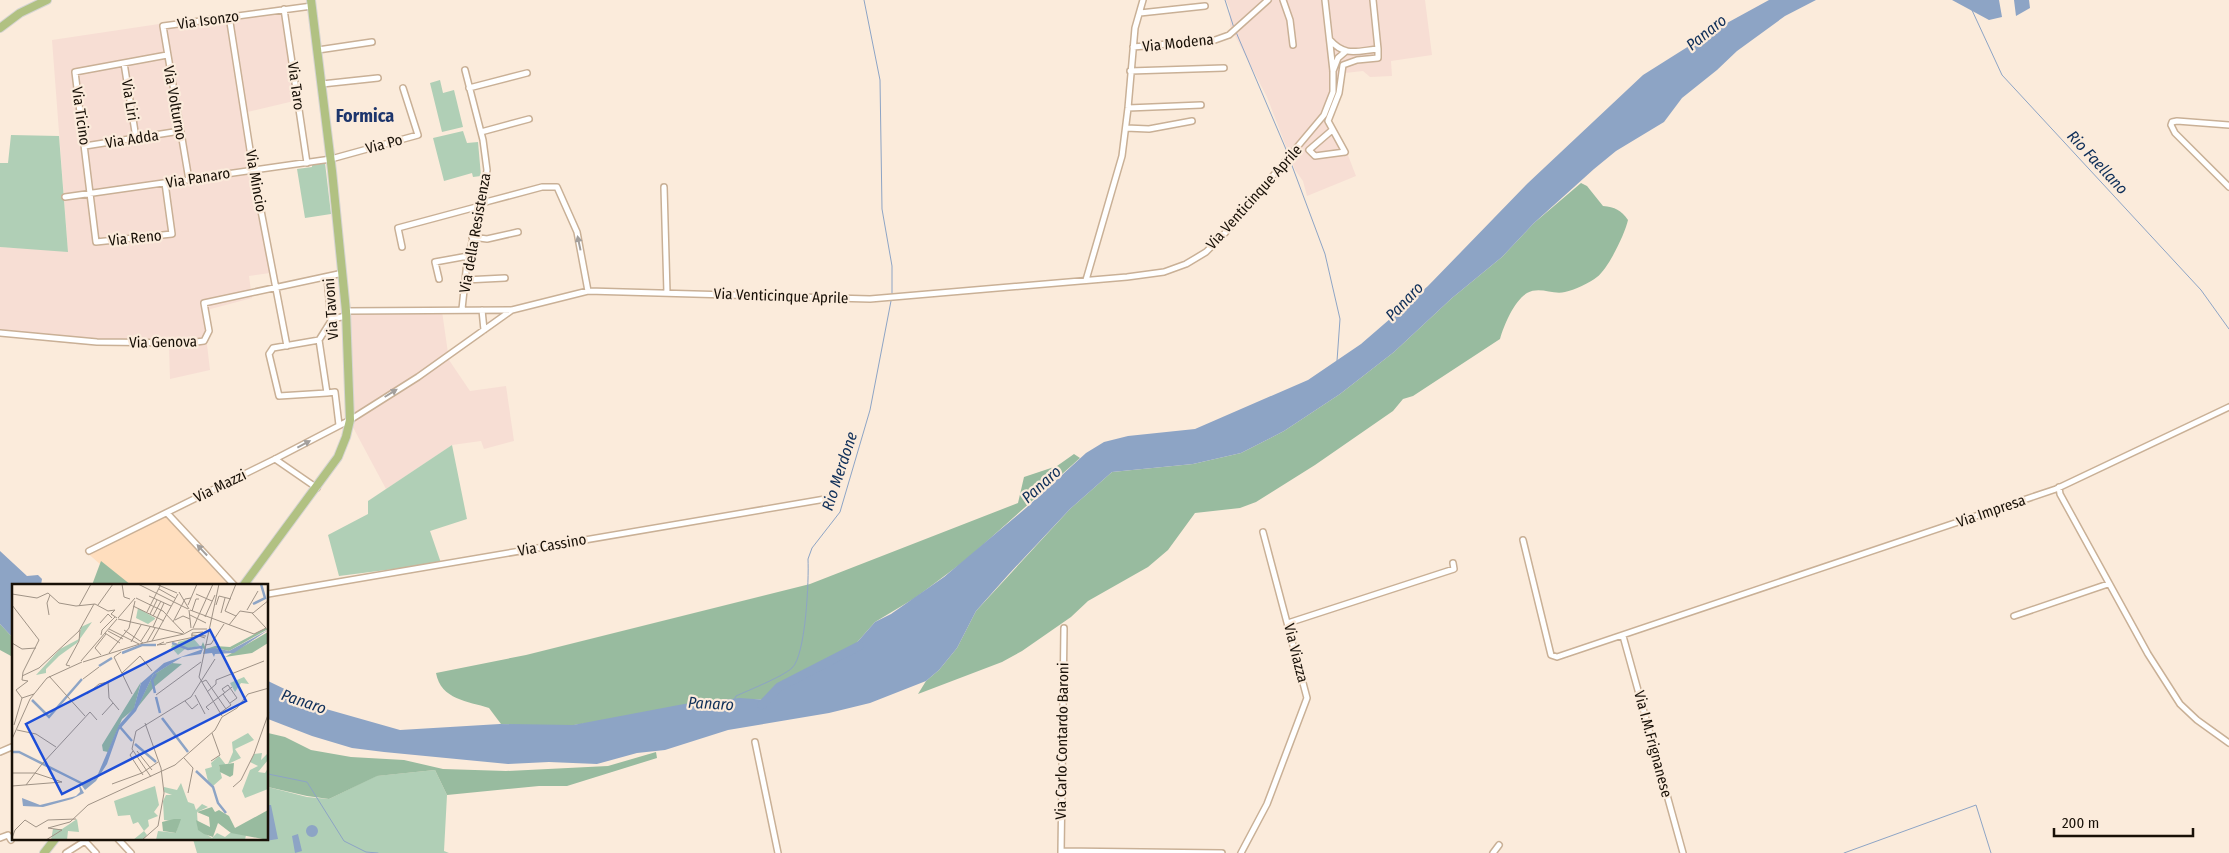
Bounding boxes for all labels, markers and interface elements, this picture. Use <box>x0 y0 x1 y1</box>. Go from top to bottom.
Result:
street label: Via Isonzo <box>176 7 240 33</box>
water label: Panaro <box>1682 10 1730 54</box>
street label: Via Modena <box>1141 30 1215 56</box>
street label: Via Taro <box>284 61 308 111</box>
street label: Via Volturno <box>160 64 190 142</box>
street label: Via Liri <box>118 78 142 122</box>
street label: Via Ticino <box>68 86 94 147</box>
district label: Formica <box>336 105 394 127</box>
street label: Via Adda <box>104 126 160 152</box>
water label: Rio Faellano <box>2063 126 2132 198</box>
street label: Via Po <box>364 130 405 158</box>
street label: Via Venticinque Aprile <box>1202 141 1306 253</box>
street label: Via Mincio <box>242 149 270 214</box>
street label: Via Panaro <box>165 164 231 192</box>
street label: Via della Resistenza <box>456 172 494 294</box>
street label: Via Reno <box>107 226 163 250</box>
one-way arrow <box>575 236 583 251</box>
street label: Via Tavoni <box>320 278 342 340</box>
water label: Panaro <box>1381 278 1427 325</box>
street label: Via Venticinque Aprile <box>713 285 849 307</box>
street label: Via Genova <box>129 332 197 352</box>
one-way arrow <box>384 389 397 398</box>
water label: Rio Merdone <box>818 429 861 513</box>
one-way arrow <box>298 439 311 448</box>
water label: Panaro <box>1018 462 1065 507</box>
street label: Via Mazzi <box>191 466 249 506</box>
street label: Via Impresa <box>1954 491 2028 531</box>
street label: Via Cassino <box>516 530 588 560</box>
one-way arrow <box>196 544 208 556</box>
inset map <box>12 584 269 840</box>
street label: Via Viazza <box>1280 622 1312 684</box>
street label: Via Carlo Contardo Baroni <box>1052 662 1072 820</box>
water label: Panaro <box>279 685 329 718</box>
street label: Via I.M.Frignanese <box>1630 689 1676 799</box>
water label: Panaro <box>687 693 735 714</box>
scale bar <box>2054 806 2193 838</box>
text: 200 m <box>2062 814 2099 832</box>

